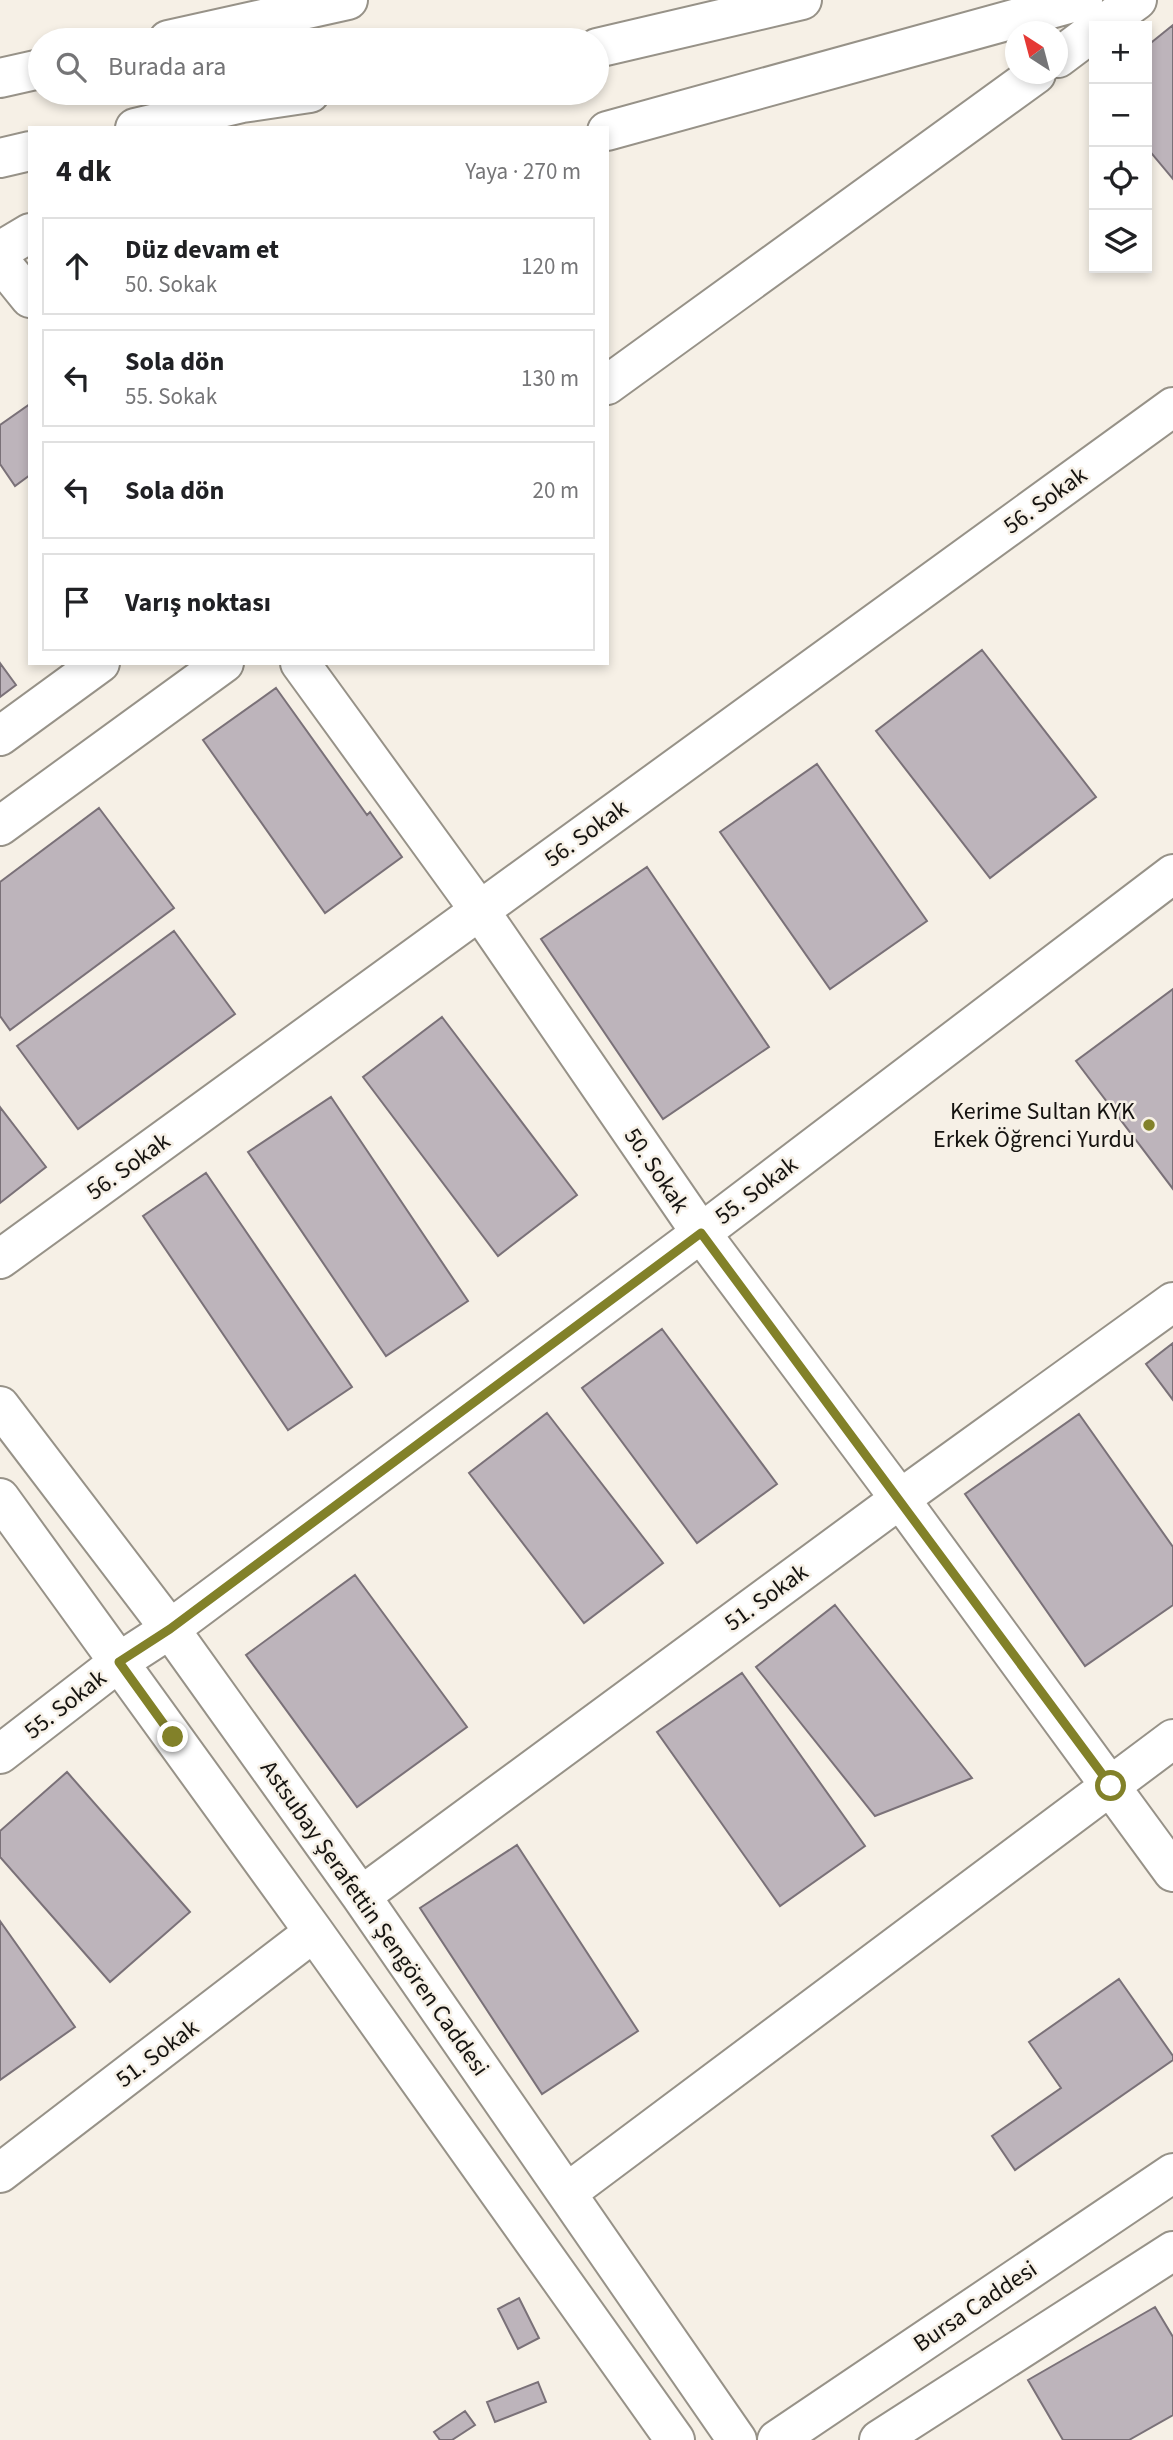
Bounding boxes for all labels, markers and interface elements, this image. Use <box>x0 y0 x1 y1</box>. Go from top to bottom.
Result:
north arrow <box>1005 21 1068 84</box>
map controls <box>1089 21 1152 273</box>
button: + <box>1089 21 1152 84</box>
search box <box>28 28 609 105</box>
icon: search <box>52 48 90 86</box>
text: Burada ara <box>108 48 226 85</box>
button: − <box>1089 84 1152 147</box>
button: locate <box>1089 147 1152 210</box>
text: 4 dk <box>56 150 111 193</box>
text: Yaya · 270 m <box>465 155 581 188</box>
button: layers <box>1089 210 1152 273</box>
text: Düz devam et <box>125 231 279 268</box>
icon: ahead <box>58 247 96 285</box>
text: 120 m <box>521 250 579 283</box>
text: 50. Sokak <box>125 268 217 301</box>
text: Sola dön <box>125 343 224 380</box>
icon: left <box>58 359 96 397</box>
text: 130 m <box>521 362 579 395</box>
text: 55. Sokak <box>125 380 217 413</box>
street label: 56. Sokak <box>996 458 1095 543</box>
icon: left <box>58 471 96 509</box>
text: Sola dön <box>125 472 224 509</box>
text: 20 m <box>532 474 579 507</box>
icon: arrive <box>58 583 96 621</box>
text: Varış noktası <box>125 584 271 621</box>
street label: 56. Sokak <box>537 791 636 876</box>
place label: Kerime Sultan KYK Erkek Öğrenci Yurdu <box>933 1094 1135 1157</box>
marker: Kerime Sultan KYK Erkek Öğrenci Yurdu <box>1141 1117 1157 1133</box>
street label: 50. Sokak <box>615 1121 698 1220</box>
street label: 56. Sokak <box>79 1124 178 1209</box>
street label: 55. Sokak <box>707 1147 805 1233</box>
street label: 51. Sokak <box>717 1555 816 1640</box>
street label: 55. Sokak <box>17 1661 114 1748</box>
route end <box>157 1721 188 1752</box>
street label: Astsubay Şerafettin Şengören Caddesi <box>252 1753 498 2083</box>
route start <box>1095 1770 1126 1801</box>
street label: 51. Sokak <box>108 2010 206 2096</box>
street label: Bursa Caddesi <box>906 2252 1044 2361</box>

